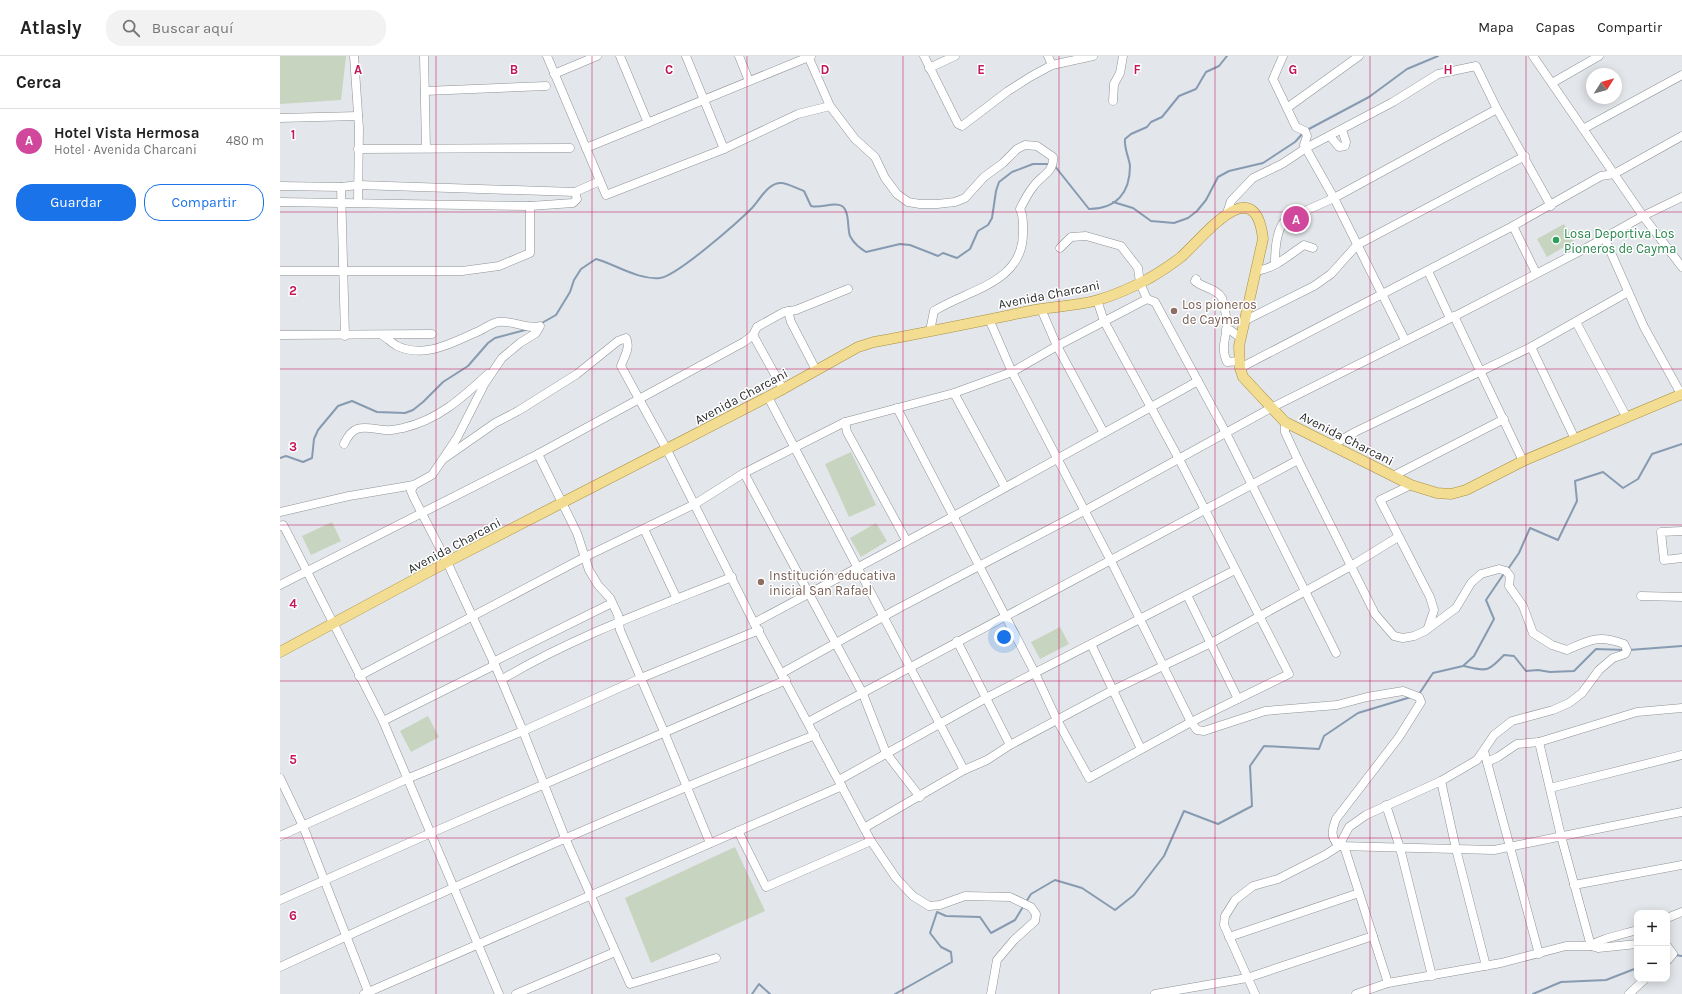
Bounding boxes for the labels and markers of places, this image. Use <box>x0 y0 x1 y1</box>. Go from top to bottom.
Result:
pin: A <box>1283 204 1309 234</box>
place label: Losa Deportiva Los Pioneros de Cayma <box>1564 226 1676 256</box>
marker: Losa Deportiva Los Pioneros de Cayma <box>1551 235 1561 245</box>
place label: Los pioneros de Cayma <box>1182 297 1257 327</box>
marker: Los pioneros de Cayma <box>1169 306 1179 316</box>
place label: Institución educativa inicial San Rafael <box>769 568 896 598</box>
marker: Institución educativa inicial San Rafael <box>756 577 766 587</box>

